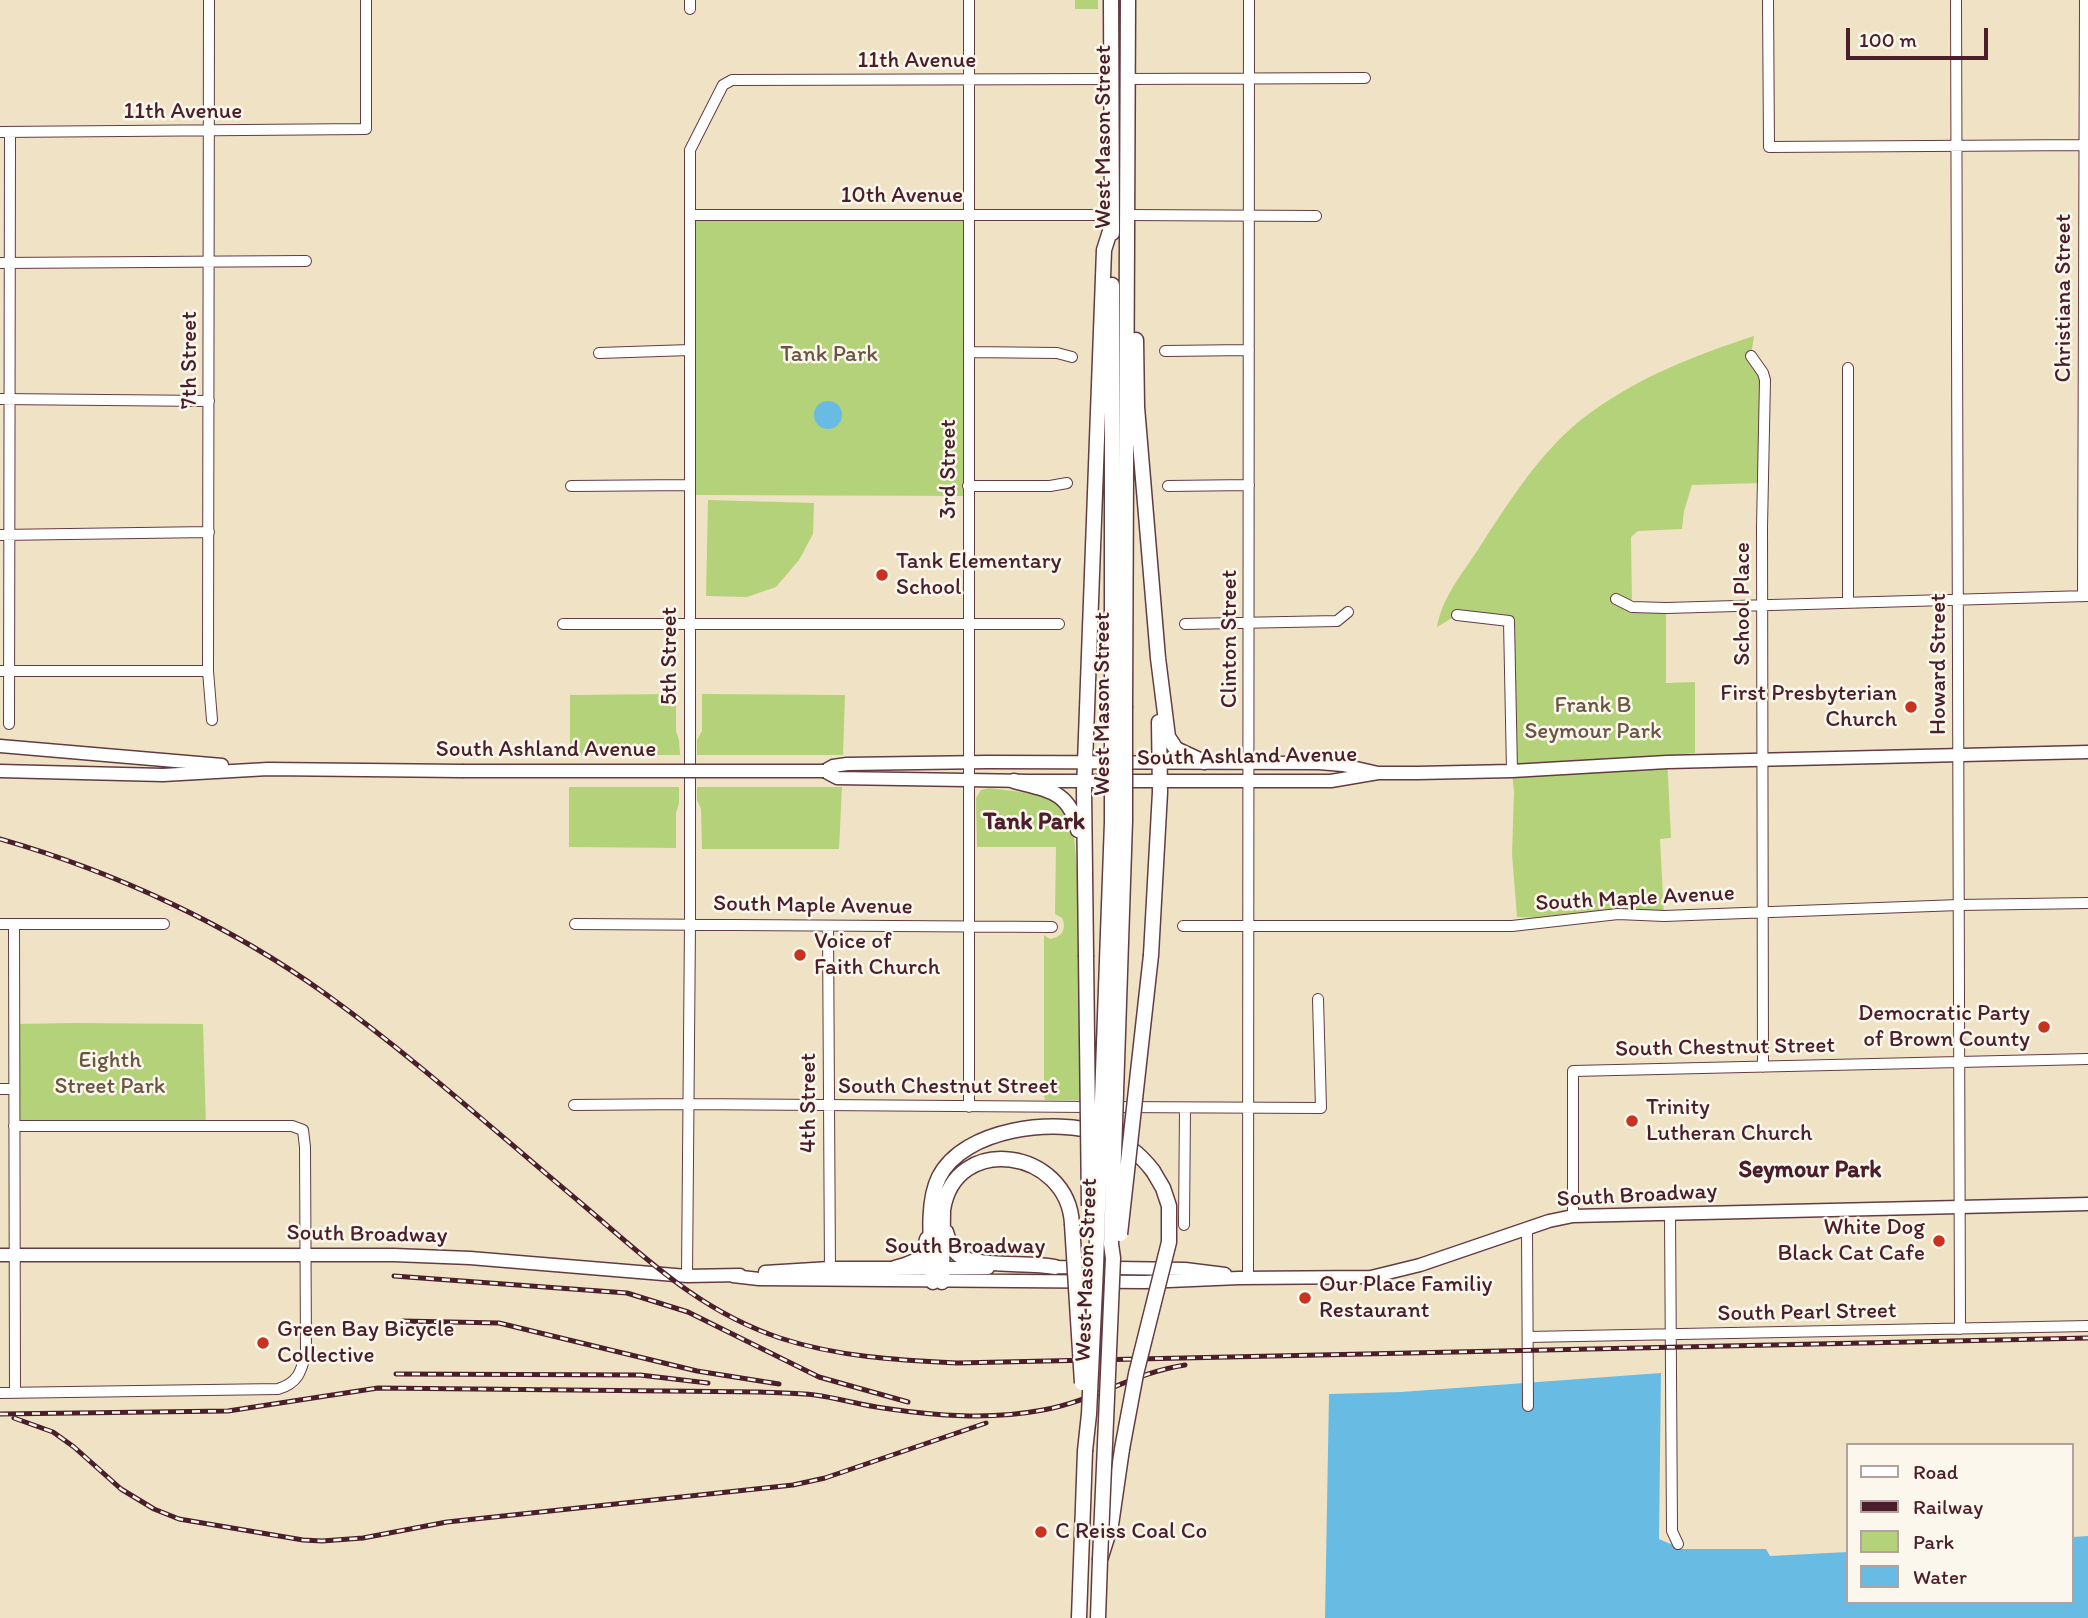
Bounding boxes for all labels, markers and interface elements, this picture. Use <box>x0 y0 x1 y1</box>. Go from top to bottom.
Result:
scale bar <box>1850 14 1992 58</box>
text: 100 m <box>1859 27 1917 52</box>
street label: West Mason Street <box>1090 45 1118 229</box>
street label: 11th Avenue <box>858 47 976 75</box>
street label: 11th Avenue <box>124 98 242 126</box>
street label: 10th Avenue <box>841 182 963 210</box>
street label: Christiana Street <box>2050 214 2078 382</box>
street label: 7th Street <box>176 311 204 409</box>
park label: Tank Park <box>780 341 878 369</box>
street label: 3rd Street <box>935 419 963 519</box>
street label: School Place <box>1729 542 1757 666</box>
place label: Tank Elementary School <box>896 548 1061 602</box>
marker: Tank Elementary School <box>874 567 890 583</box>
street label: Clinton Street <box>1216 570 1244 708</box>
street label: Howard Street <box>1925 593 1953 735</box>
street label: 5th Street <box>656 607 684 705</box>
street label: West Mason Street <box>1089 612 1117 796</box>
place label: First Presbyterian Church <box>1720 680 1897 734</box>
park label: Frank B Seymour Park <box>1524 692 1662 746</box>
marker: First Presbyterian Church <box>1903 699 1919 715</box>
street label: South Ashland Avenue <box>436 736 656 764</box>
street label: South Ashland Avenue <box>1137 741 1357 773</box>
district label: Tank Park <box>983 809 1085 837</box>
street label: South Maple Avenue <box>1535 880 1735 918</box>
street label: South Maple Avenue <box>713 890 913 922</box>
place label: Voice of Faith Church <box>814 928 940 982</box>
marker: Voice of Faith Church <box>792 947 808 963</box>
place label: Democratic Party of Brown County <box>1858 1000 2030 1054</box>
marker: Democratic Party of Brown County <box>2036 1019 2052 1035</box>
street label: South Chestnut Street <box>1615 1032 1835 1064</box>
park label: Eighth Street Park <box>54 1047 166 1101</box>
street label: 4th Street <box>795 1053 823 1153</box>
street label: South Chestnut Street <box>838 1073 1058 1101</box>
place label: Trinity Lutheran Church <box>1646 1094 1812 1148</box>
marker: Trinity Lutheran Church <box>1624 1113 1640 1129</box>
district label: Seymour Park <box>1738 1157 1882 1185</box>
street label: West Mason Street <box>1070 1178 1104 1362</box>
street label: South Broadway <box>1556 1178 1718 1214</box>
place label: White Dog Black Cat Cafe <box>1777 1214 1925 1268</box>
street label: South Broadway <box>286 1220 448 1250</box>
street label: South Broadway <box>885 1233 1045 1261</box>
marker: White Dog Black Cat Cafe <box>1931 1233 1947 1249</box>
place label: Our Place Familiy Restaurant <box>1319 1271 1492 1325</box>
marker: Our Place Familiy Restaurant <box>1297 1290 1313 1306</box>
street label: South Pearl Street <box>1717 1298 1897 1328</box>
place label: Green Bay Bicycle Collective <box>277 1316 454 1370</box>
marker: Green Bay Bicycle Collective <box>255 1335 271 1351</box>
legend <box>1846 1443 2074 1604</box>
text: Road <box>1913 1459 1958 1484</box>
text: Railway <box>1913 1494 1983 1519</box>
place label: C Reiss Coal Co <box>1055 1518 1207 1546</box>
marker: C Reiss Coal Co <box>1033 1524 1049 1540</box>
text: Park <box>1913 1529 1954 1554</box>
text: Water <box>1913 1564 1967 1589</box>

